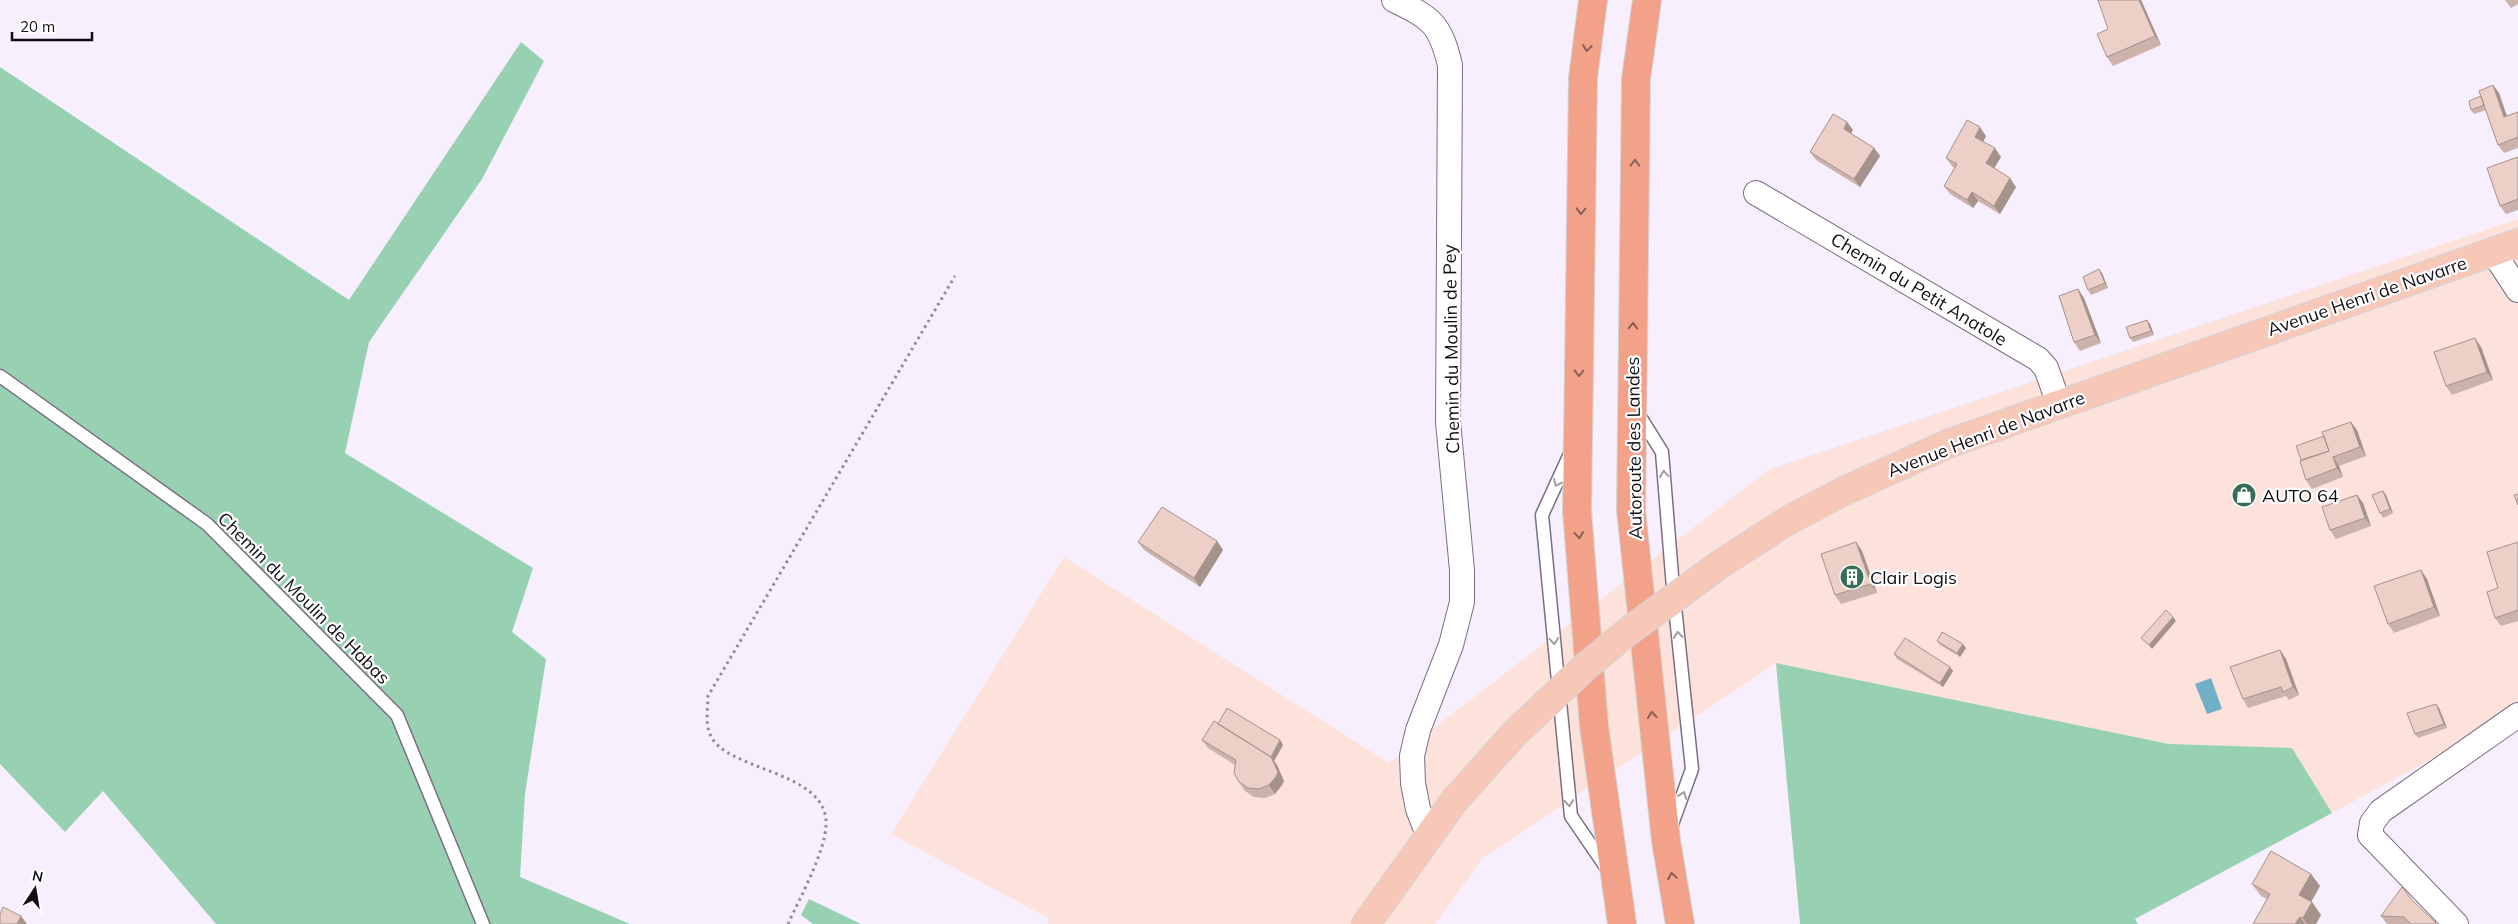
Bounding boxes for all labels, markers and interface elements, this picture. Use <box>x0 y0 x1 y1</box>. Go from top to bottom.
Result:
scale bar <box>12 10 92 42</box>
text: 20 m <box>20 17 55 36</box>
one-way arrow <box>1582 45 1593 53</box>
one-way arrow <box>1630 159 1640 166</box>
one-way arrow <box>1576 207 1586 215</box>
street label: Chemin du Petit Anatole <box>1827 227 2011 351</box>
street label: Chemin du Moulin de Pey <box>1438 244 1464 454</box>
street label: Avenue Henri de Navarre <box>2264 251 2470 341</box>
one-way arrow <box>1628 321 1638 329</box>
street label: Autoroute des Landes <box>1621 356 1647 540</box>
one-way arrow <box>1573 369 1584 377</box>
street label: Avenue Henri de Navarre <box>1884 386 2088 482</box>
one-way arrow <box>1658 469 1669 477</box>
one-way arrow <box>1553 478 1563 487</box>
shop icon: AUTO 64 <box>2231 482 2257 508</box>
place label: AUTO 64 <box>2262 484 2339 507</box>
street label: Chemin du Moulin de Habas <box>213 507 395 689</box>
one-way arrow <box>1573 532 1584 540</box>
building icon: Clair Logis <box>1839 564 1865 590</box>
place label: Clair Logis <box>1870 566 1957 589</box>
one-way arrow <box>1673 631 1684 639</box>
one-way arrow <box>1548 638 1559 646</box>
one-way arrow <box>1647 710 1658 718</box>
one-way arrow <box>1677 792 1687 800</box>
one-way arrow <box>1564 799 1575 807</box>
north arrow <box>10 864 60 914</box>
text: N <box>31 866 45 886</box>
one-way arrow <box>1667 872 1677 880</box>

